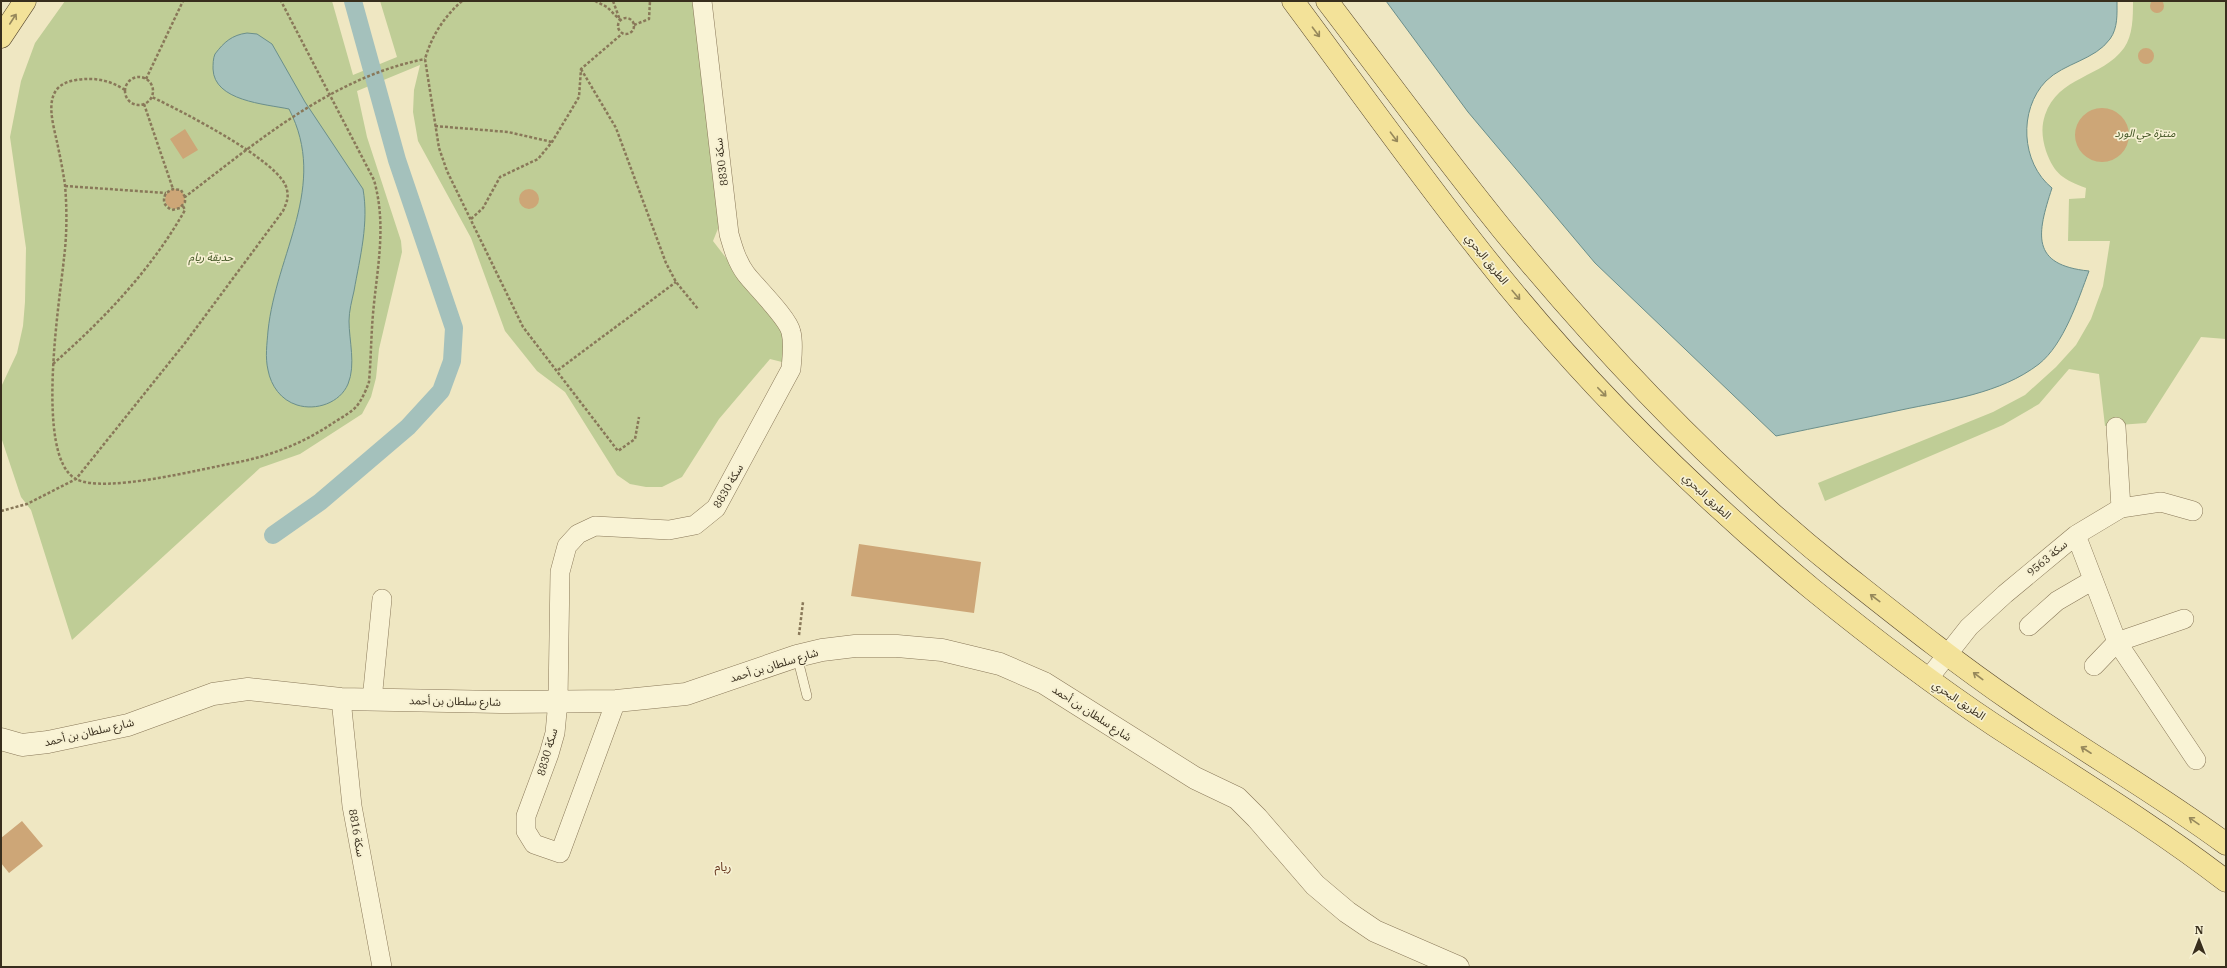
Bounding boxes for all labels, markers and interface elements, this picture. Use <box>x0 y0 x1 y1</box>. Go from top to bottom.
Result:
one-way arrow <box>9 14 17 25</box>
one-way arrow <box>1312 27 1321 38</box>
park label: منتزة حي الورد <box>2115 126 2176 143</box>
one-way arrow <box>1390 131 1398 142</box>
street label: سكة 8830 <box>711 137 731 187</box>
street label: الطريق البحري <box>1460 231 1512 289</box>
park label: حديقة ريام <box>188 250 234 266</box>
one-way arrow <box>1512 289 1521 300</box>
one-way arrow <box>1597 387 1607 397</box>
street label: سكة 8830 <box>710 461 746 511</box>
street label: الطريق البحري <box>1678 470 1734 524</box>
street label: سكة 9563 <box>2024 537 2070 579</box>
one-way arrow <box>1869 593 1880 602</box>
street label: شارع سلطان بن أحمد <box>728 645 821 686</box>
one-way arrow <box>1973 672 1984 681</box>
street label: الطريق البحري <box>1928 677 1988 725</box>
street label: شارع سلطان بن أحمد <box>1049 682 1135 745</box>
street label: شارع سلطان بن أحمد <box>409 693 501 710</box>
street label: شارع سلطان بن أحمد <box>43 715 136 750</box>
street label: سكة 8830 <box>534 726 561 777</box>
one-way arrow <box>2080 745 2091 754</box>
street label: سكة 8816 <box>346 808 368 858</box>
one-way arrow <box>2189 817 2200 825</box>
district label: ريام <box>715 859 731 876</box>
north arrow <box>2179 920 2219 960</box>
text: N <box>2195 923 2204 937</box>

